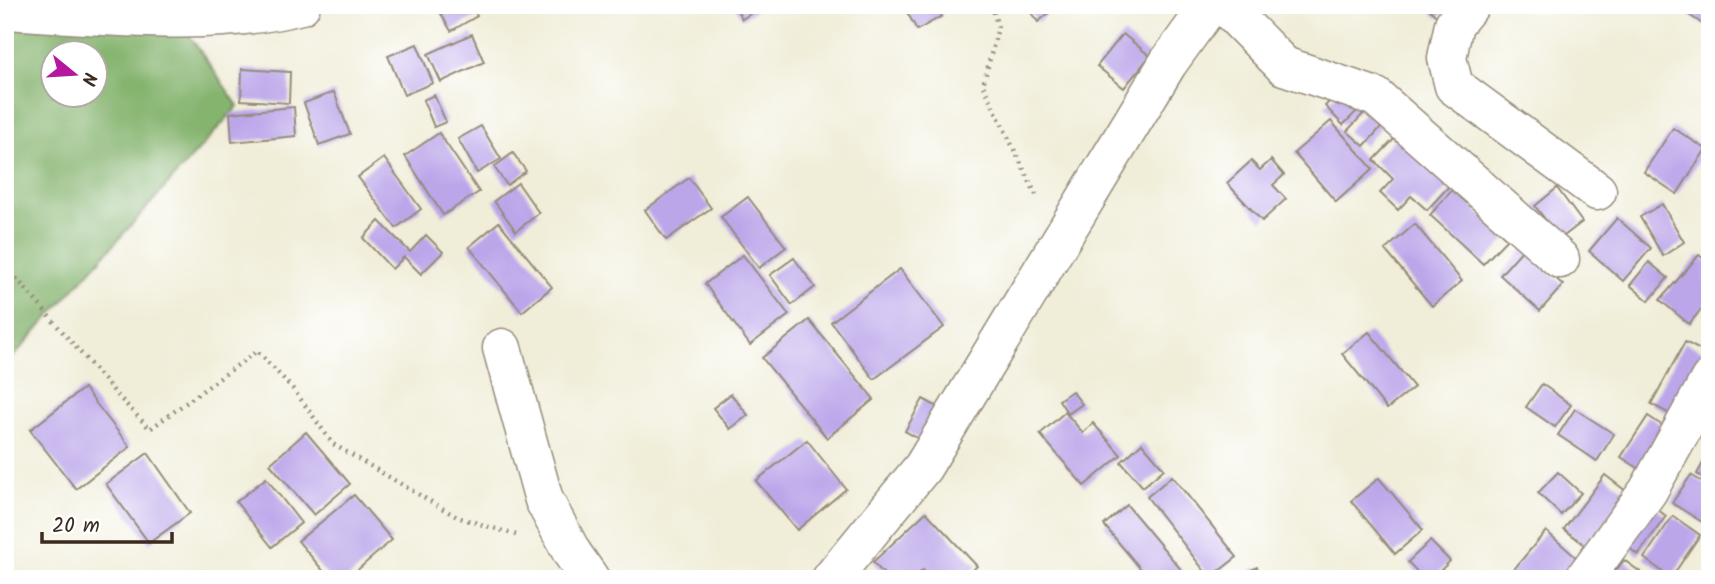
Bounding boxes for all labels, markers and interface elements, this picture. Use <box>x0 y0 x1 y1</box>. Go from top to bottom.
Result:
north arrow <box>38 38 108 108</box>
text: N <box>72 68 104 89</box>
scale bar <box>42 500 172 544</box>
text: 20 m <box>52 510 100 543</box>

